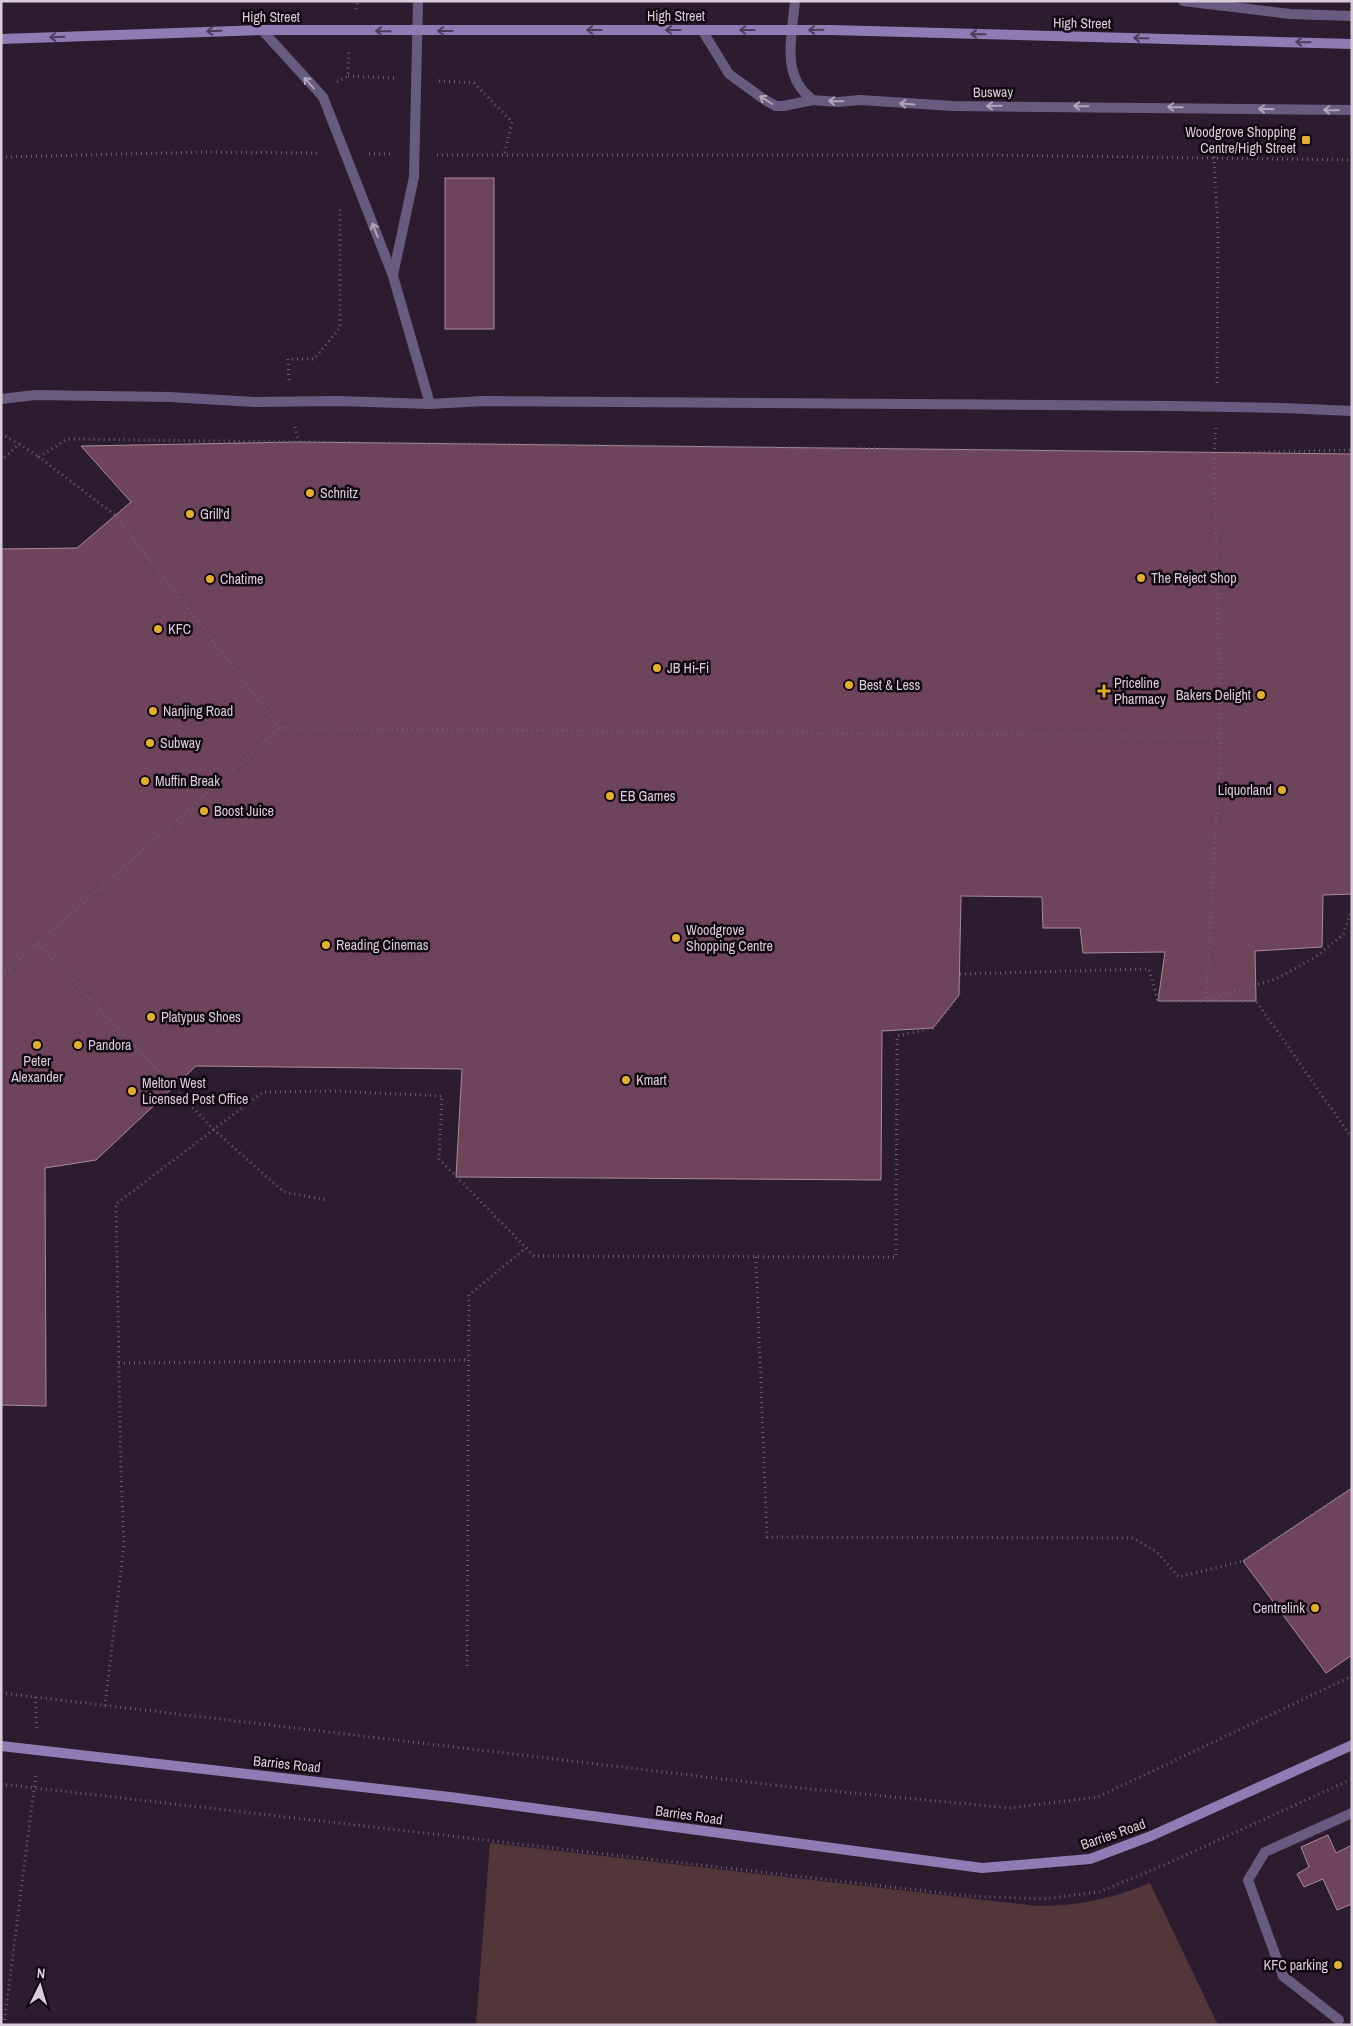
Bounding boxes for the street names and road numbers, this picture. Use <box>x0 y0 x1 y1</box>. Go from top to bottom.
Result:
street label: High Street <box>647 7 705 25</box>
street label: High Street <box>242 8 300 26</box>
street label: High Street <box>1053 13 1111 33</box>
street label: Busway <box>973 83 1014 101</box>
street label: Barries Road <box>252 1752 322 1776</box>
street label: Barries Road <box>654 1801 724 1829</box>
street label: Barries Road <box>1078 1814 1148 1854</box>

